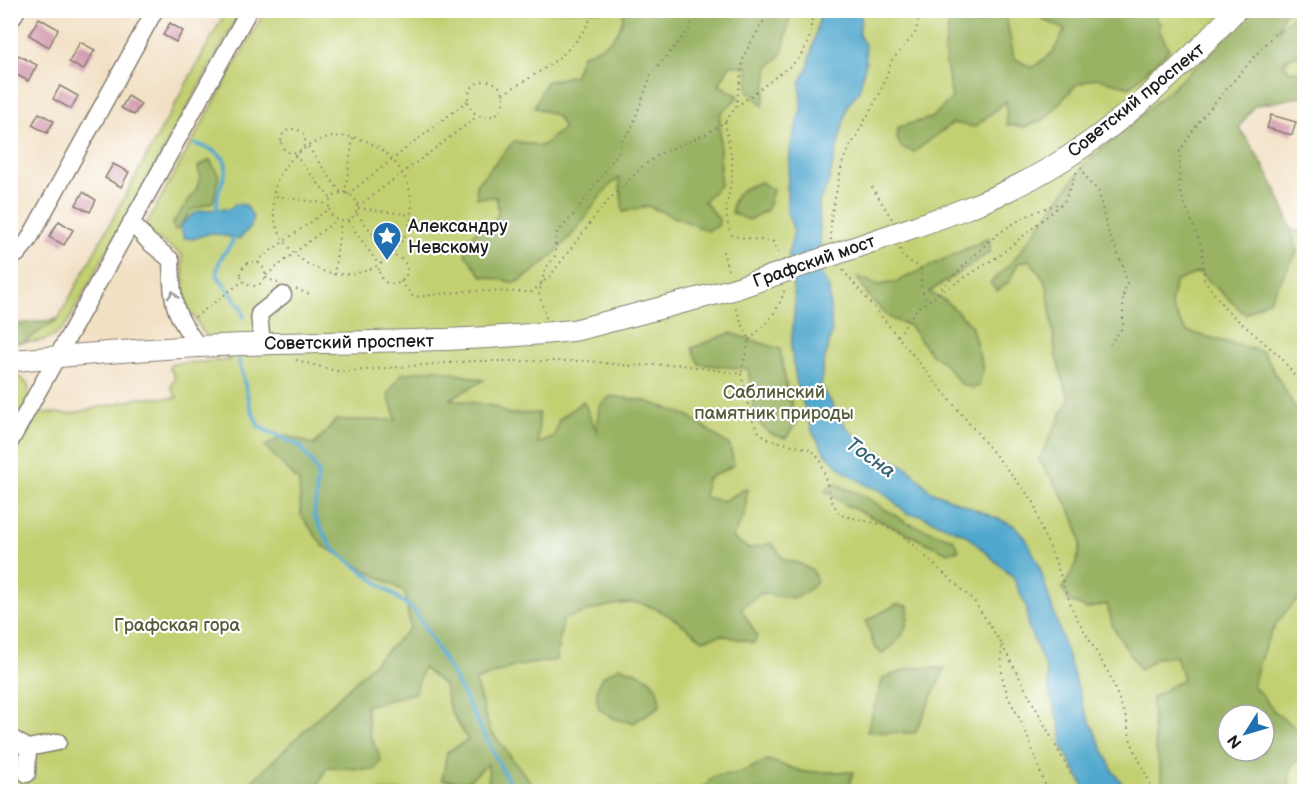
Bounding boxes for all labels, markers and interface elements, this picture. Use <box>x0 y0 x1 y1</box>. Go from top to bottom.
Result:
street label: Советский проспект <box>1064 38 1209 162</box>
place label: Александру Невскому <box>407 216 508 258</box>
place icon: Александру Невскому <box>371 220 403 262</box>
street label: Графский мост <box>750 231 879 292</box>
one-way arrow <box>166 290 179 299</box>
street label: Советский проспект <box>264 331 435 354</box>
park label: Саблинский памятник природы <box>694 382 854 424</box>
water label: Тосна <box>841 432 900 483</box>
park label: Графская гора <box>114 615 240 636</box>
north arrow <box>1216 703 1276 763</box>
text: N <box>1224 731 1246 752</box>

